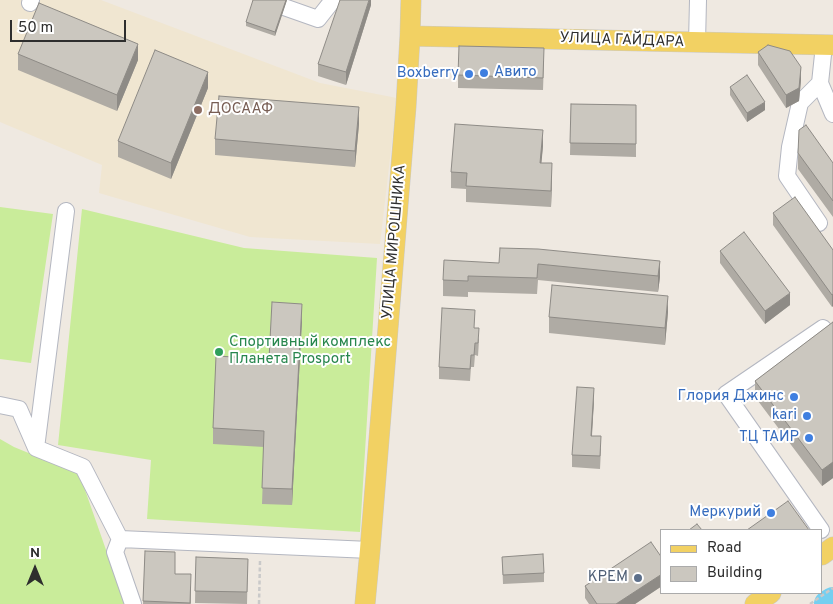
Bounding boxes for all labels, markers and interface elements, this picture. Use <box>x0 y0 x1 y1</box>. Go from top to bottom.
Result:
scale bar <box>12 10 129 42</box>
text: 50 m <box>18 19 53 38</box>
street label: УЛИЦА ГАЙДАРА <box>559 30 685 52</box>
place label: Авито <box>494 64 537 82</box>
place label: Boxberry <box>397 65 459 83</box>
marker: Авито <box>478 67 490 79</box>
marker: Boxberry <box>463 68 475 80</box>
place label: ДОСААФ <box>208 101 273 119</box>
marker: ДОСААФ <box>192 104 204 116</box>
street label: УЛИЦА МИРОШНИКА <box>379 164 411 320</box>
place label: Спортивный комплекс Планета Prosport <box>229 334 391 369</box>
marker: Спортивный комплекс Планета Prosport <box>213 346 225 358</box>
place label: Глория Джинс <box>677 388 784 406</box>
marker: Глория Джинс <box>788 391 800 403</box>
place label: kari <box>772 407 797 425</box>
marker: kari <box>801 410 813 422</box>
place label: ТЦ ТАИР <box>739 429 799 447</box>
marker: ТЦ ТАИР <box>803 432 815 444</box>
place label: Меркурий <box>689 504 761 522</box>
marker: Меркурий <box>765 507 777 519</box>
legend <box>660 529 823 594</box>
text: Road <box>707 539 742 558</box>
north arrow <box>10 544 60 594</box>
text: N <box>30 545 40 562</box>
text: Building <box>707 564 762 583</box>
place label: КРЕМ <box>588 569 628 587</box>
marker: КРЕМ <box>632 572 644 584</box>

